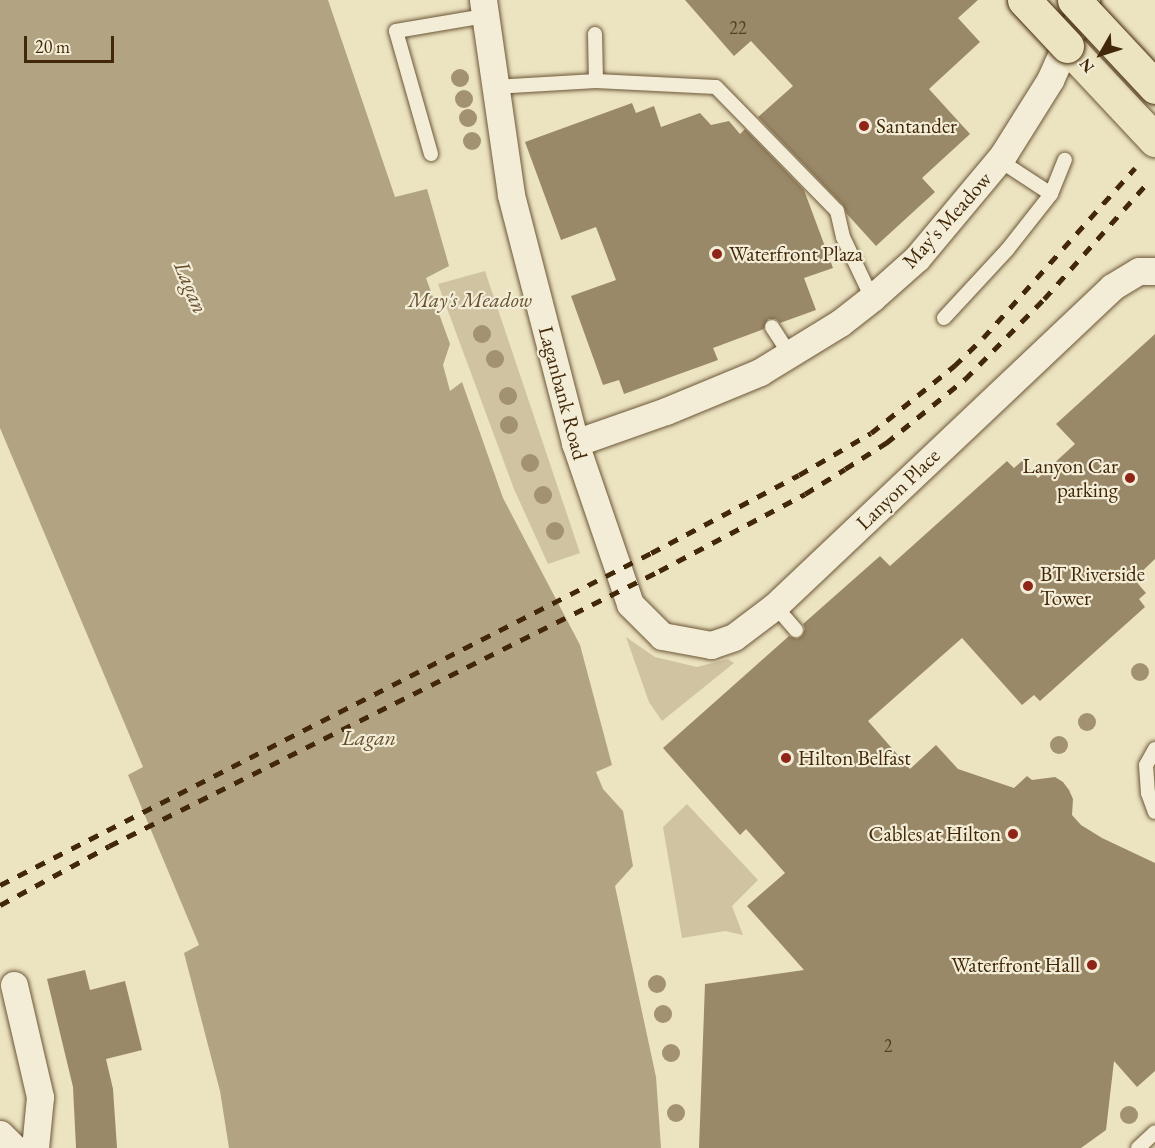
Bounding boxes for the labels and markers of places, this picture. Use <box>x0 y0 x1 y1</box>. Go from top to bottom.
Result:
place label: Santander <box>876 113 957 139</box>
marker: Santander <box>857 119 871 133</box>
place label: Waterfront Plaza <box>729 241 863 267</box>
marker: Waterfront Plaza <box>710 247 724 261</box>
place label: Lanyon Car parking <box>1022 453 1118 503</box>
marker: Lanyon Car parking <box>1123 471 1137 485</box>
place label: BT Riverside Tower <box>1040 561 1145 611</box>
marker: BT Riverside Tower <box>1021 579 1035 593</box>
place label: Hilton Belfast <box>798 745 911 771</box>
marker: Hilton Belfast <box>779 751 793 765</box>
place label: Cables at Hilton <box>869 821 1001 847</box>
marker: Cables at Hilton <box>1006 827 1020 841</box>
place label: Waterfront Hall <box>951 952 1080 978</box>
marker: Waterfront Hall <box>1085 958 1099 972</box>

